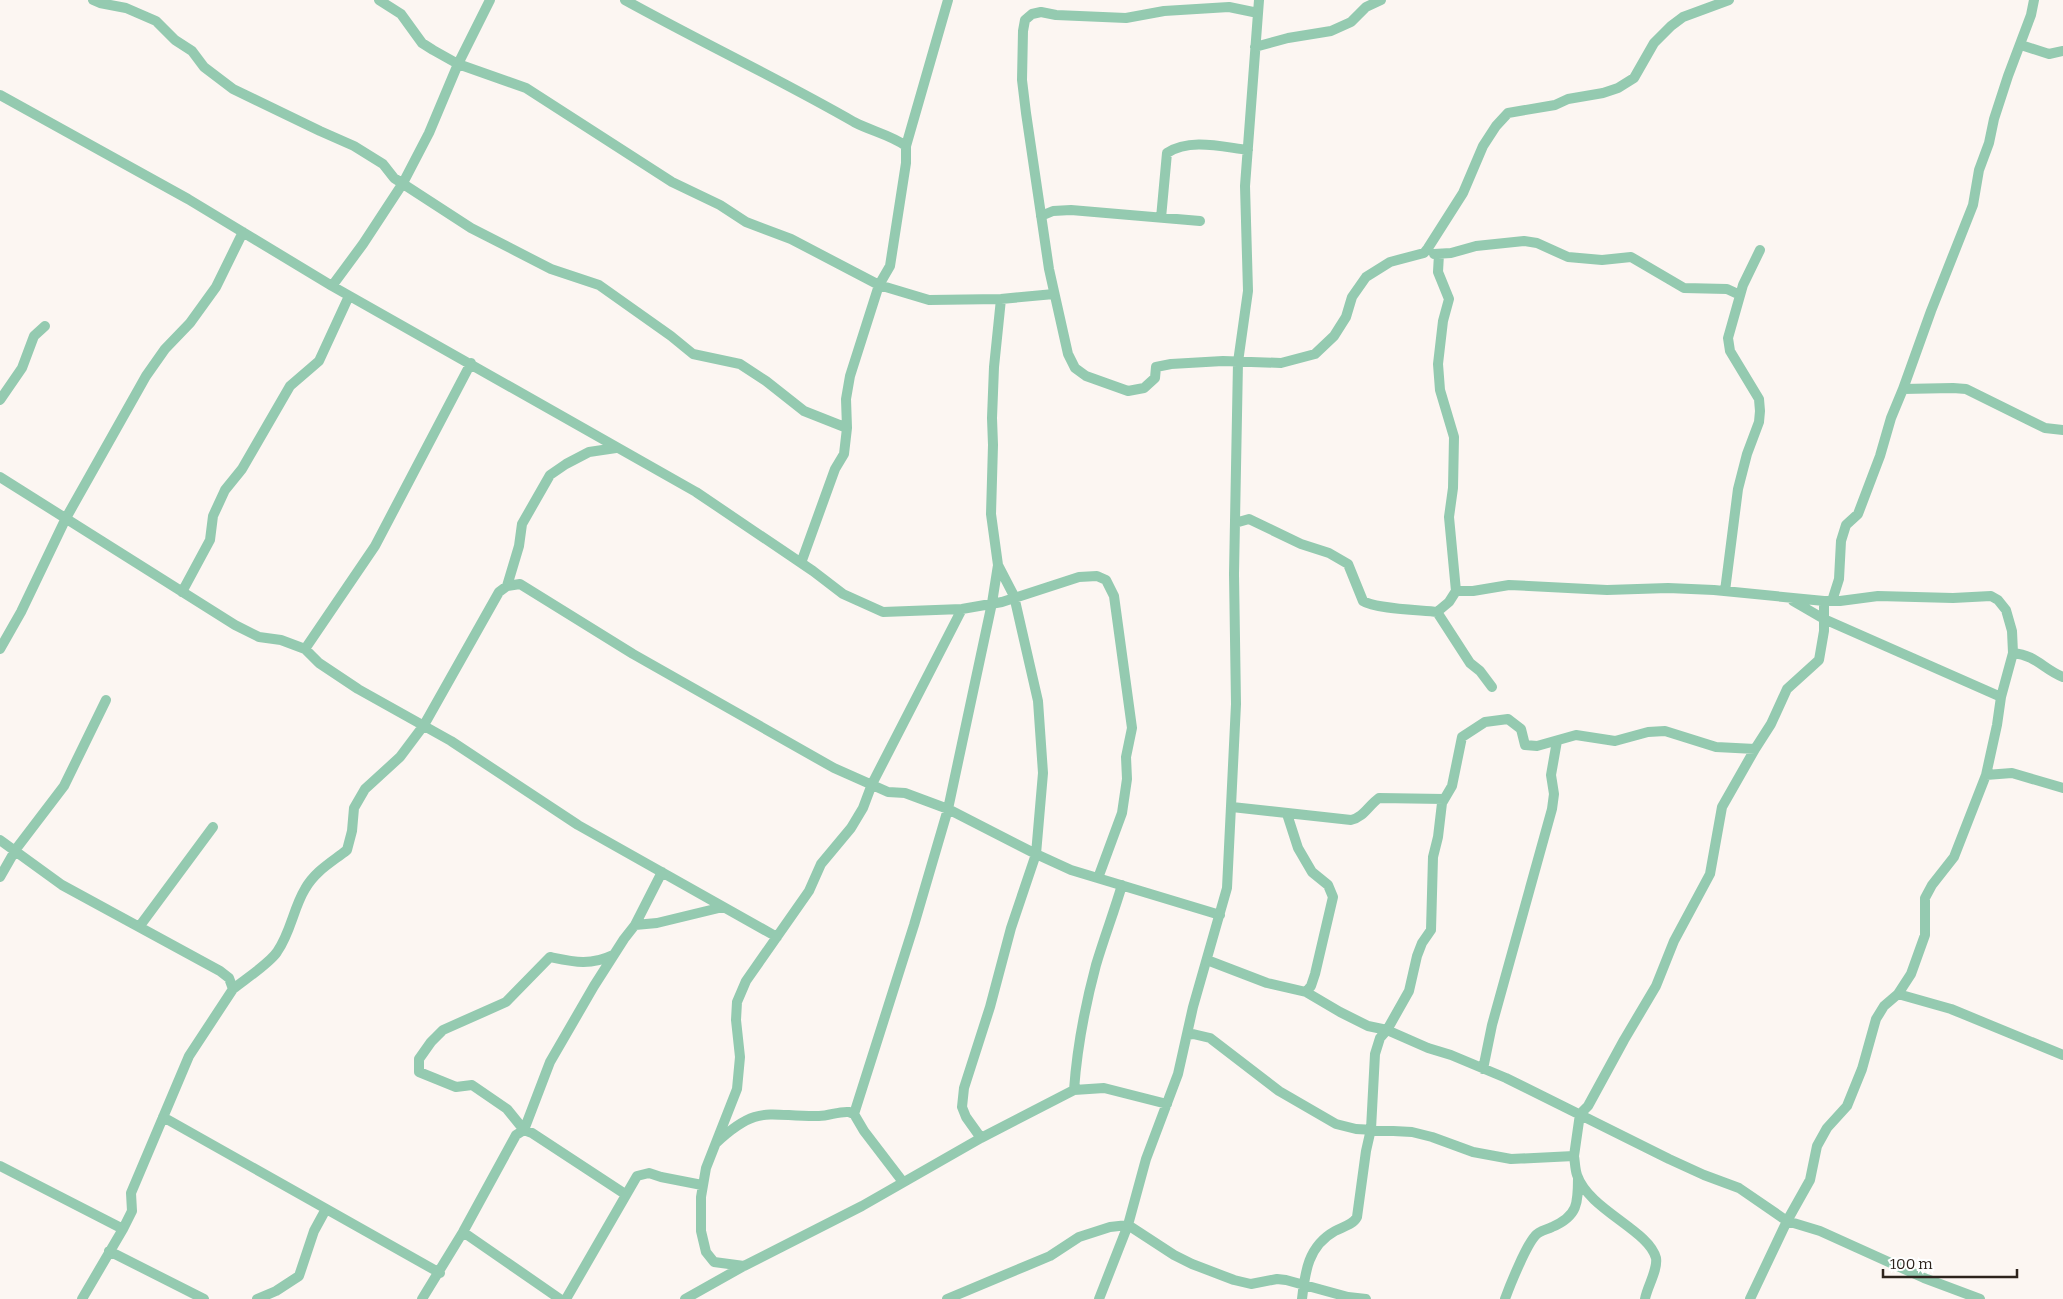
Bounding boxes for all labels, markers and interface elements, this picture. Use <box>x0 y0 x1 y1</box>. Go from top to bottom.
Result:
scale bar <box>1883 1246 2017 1278</box>
text: 100 m <box>1890 1255 1933 1273</box>

